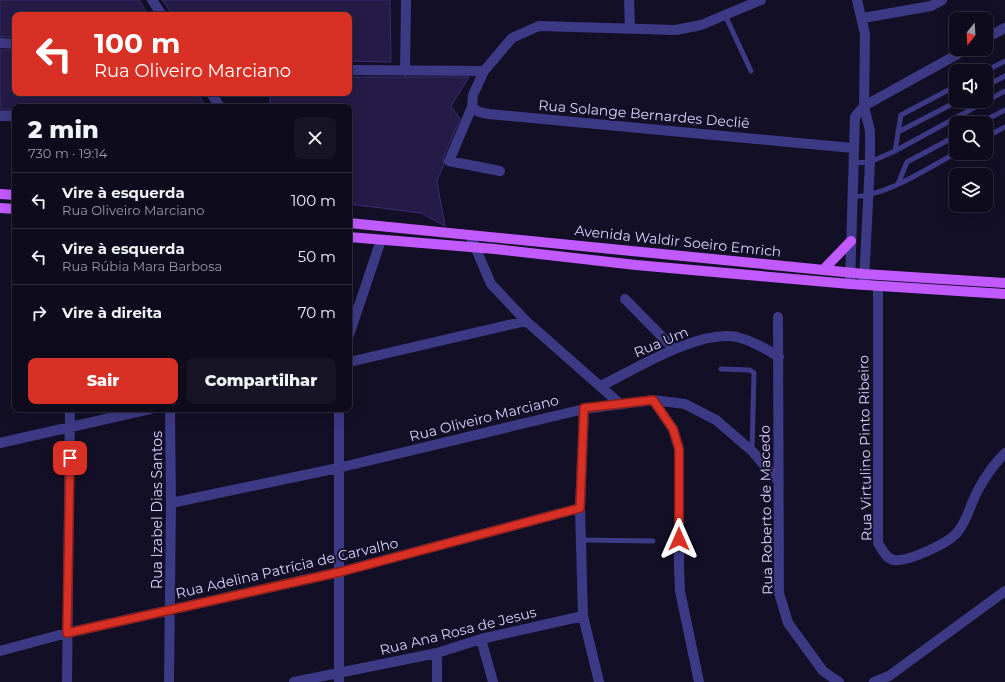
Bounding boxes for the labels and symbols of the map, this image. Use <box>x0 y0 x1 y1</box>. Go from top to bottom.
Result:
north arrow <box>949 12 993 56</box>
street label: Rua Solange Bernardes Decliê <box>538 96 750 132</box>
street label: Avenida Waldir Soeiro Emrich <box>574 221 782 261</box>
street label: Rua Um <box>631 323 691 361</box>
street label: Rua Virtulino Pinto Ribeiro <box>854 355 876 541</box>
street label: Rua Oliveiro Marciano <box>407 391 561 445</box>
street label: Rua Roberto de Macedo <box>756 425 776 595</box>
street label: Rua Izabel Dias Santos <box>148 431 166 589</box>
pin <box>53 441 87 475</box>
position arrow <box>658 518 700 560</box>
street label: Rua Adelina Patrícia de Carvalho <box>174 534 400 602</box>
street label: Rua Ana Rosa de Jesus <box>378 603 538 659</box>

